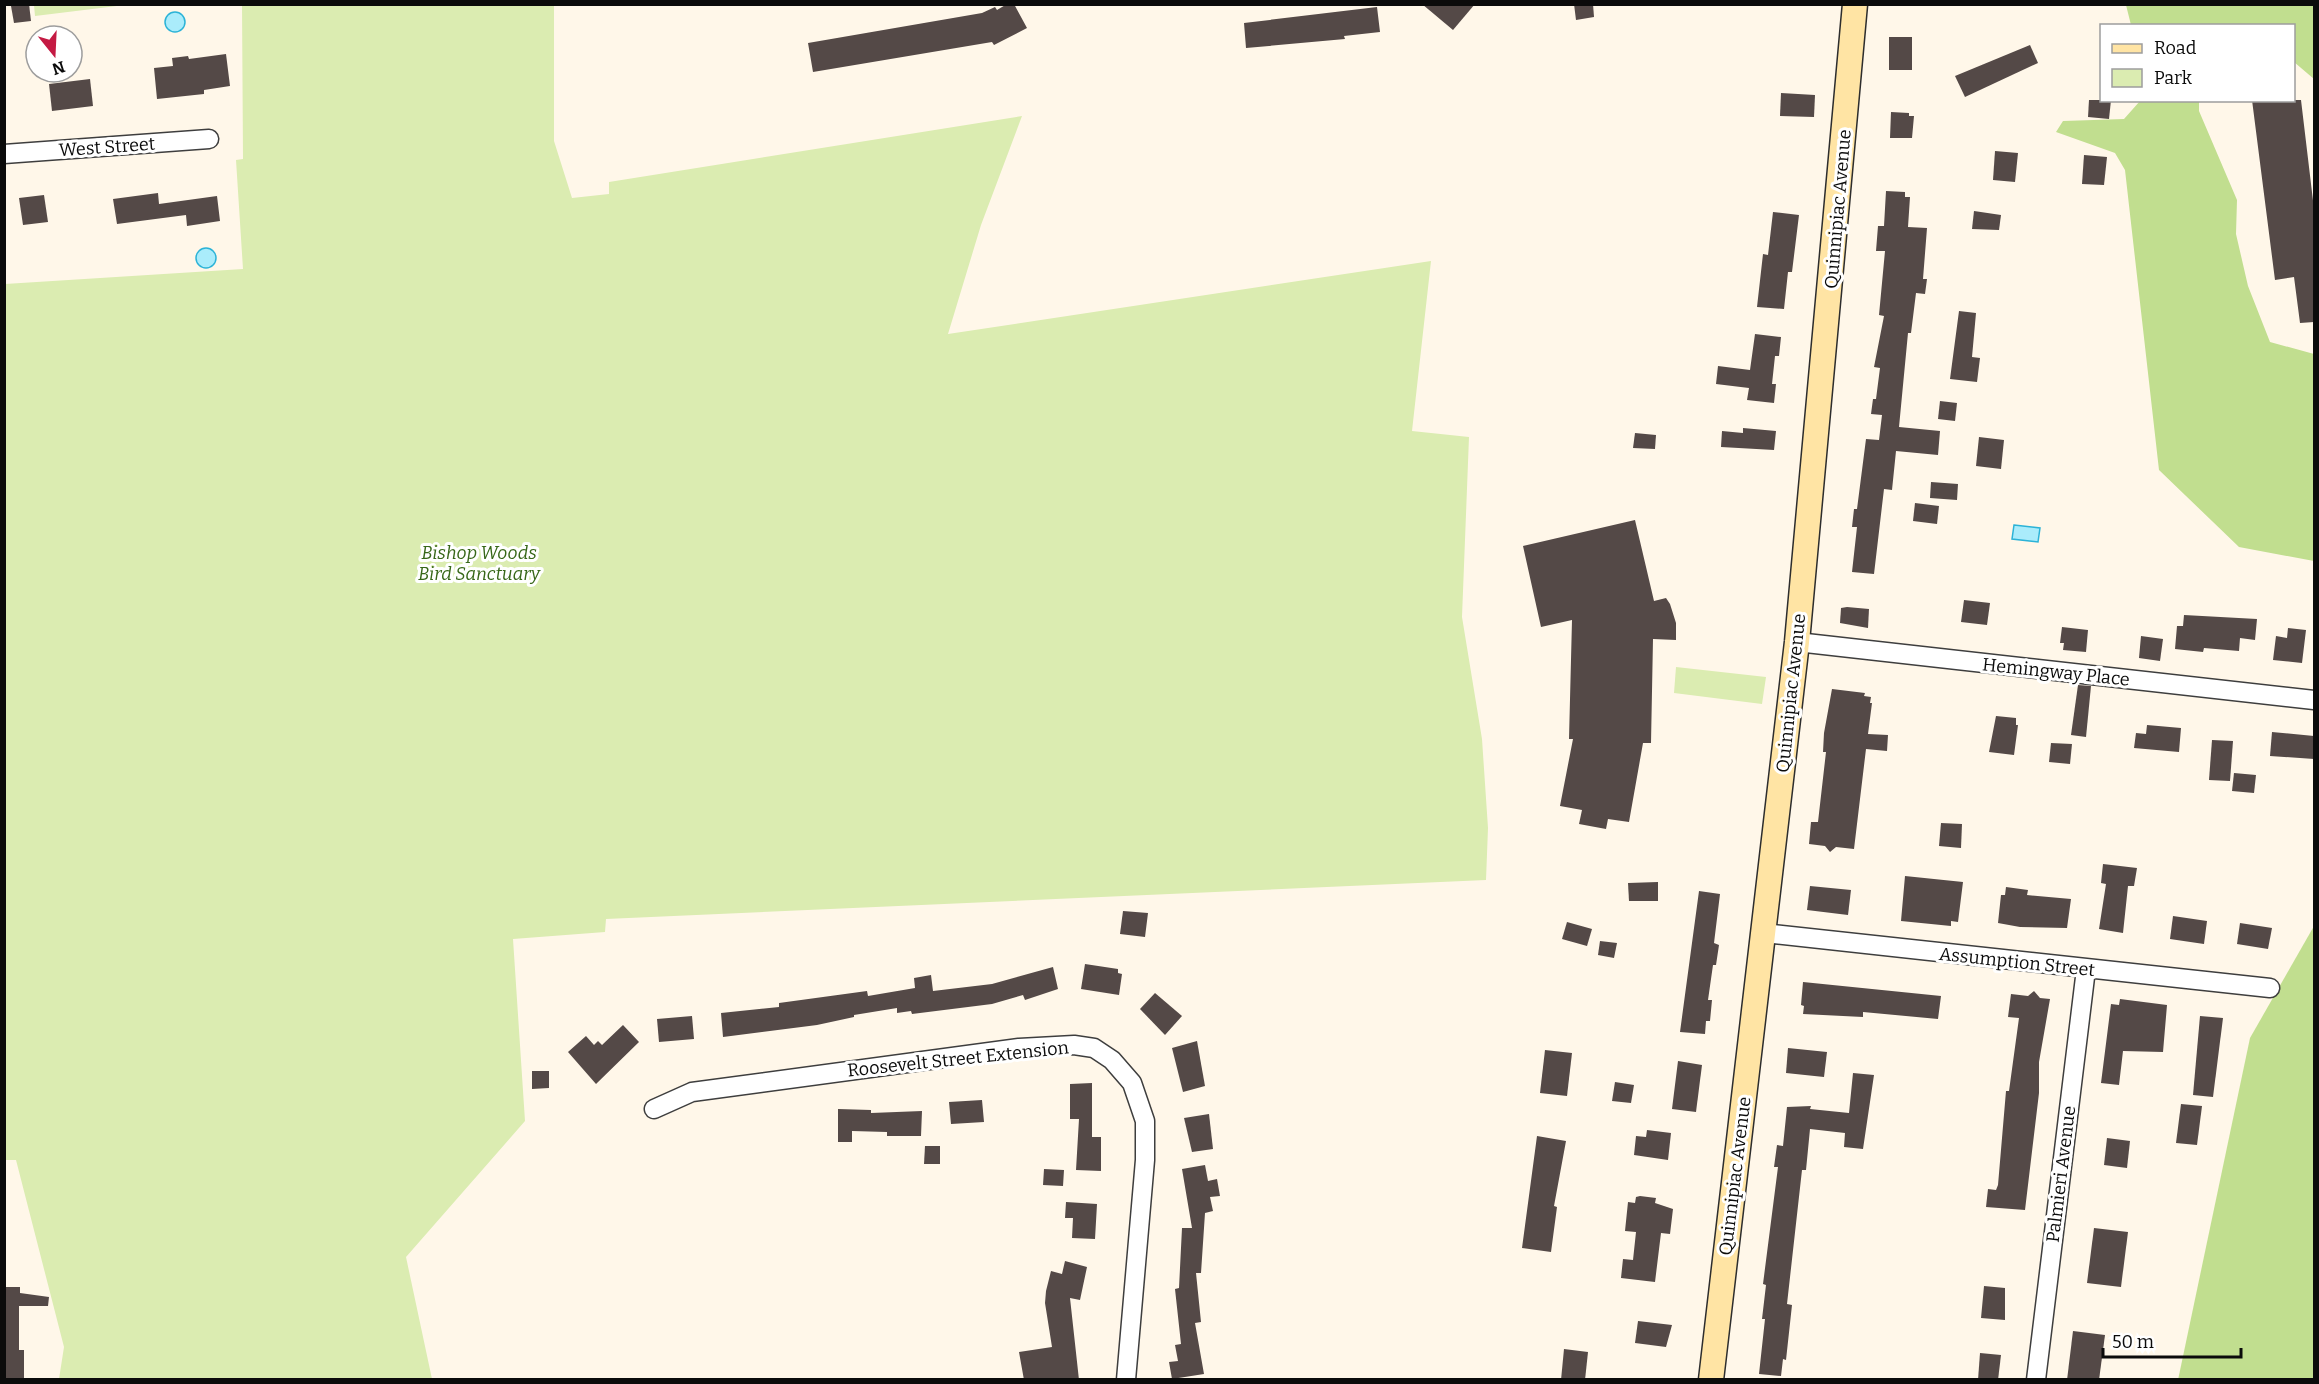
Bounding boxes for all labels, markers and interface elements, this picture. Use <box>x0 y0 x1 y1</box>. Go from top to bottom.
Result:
north arrow <box>24 24 84 84</box>
legend <box>2100 24 2295 102</box>
text: Road <box>2154 37 2197 59</box>
text: N <box>50 57 67 79</box>
text: Park <box>2154 67 2193 89</box>
street label: Quinnipiac Avenue <box>1820 128 1856 290</box>
street label: West Street <box>58 133 156 161</box>
park label: Bishop Woods Bird Sanctuary <box>418 542 541 585</box>
street label: Quinnipiac Avenue <box>1772 612 1810 774</box>
street label: Hemingway Place <box>1981 653 2131 691</box>
street label: Assumption Street <box>1938 943 2097 981</box>
street label: Roosevelt Street Extension <box>846 1036 1070 1082</box>
street label: Quinnipiac Avenue <box>1714 1095 1756 1257</box>
street label: Palmieri Avenue <box>2042 1104 2080 1244</box>
scale bar <box>2103 1321 2241 1359</box>
text: 50 m <box>2112 1331 2154 1353</box>

